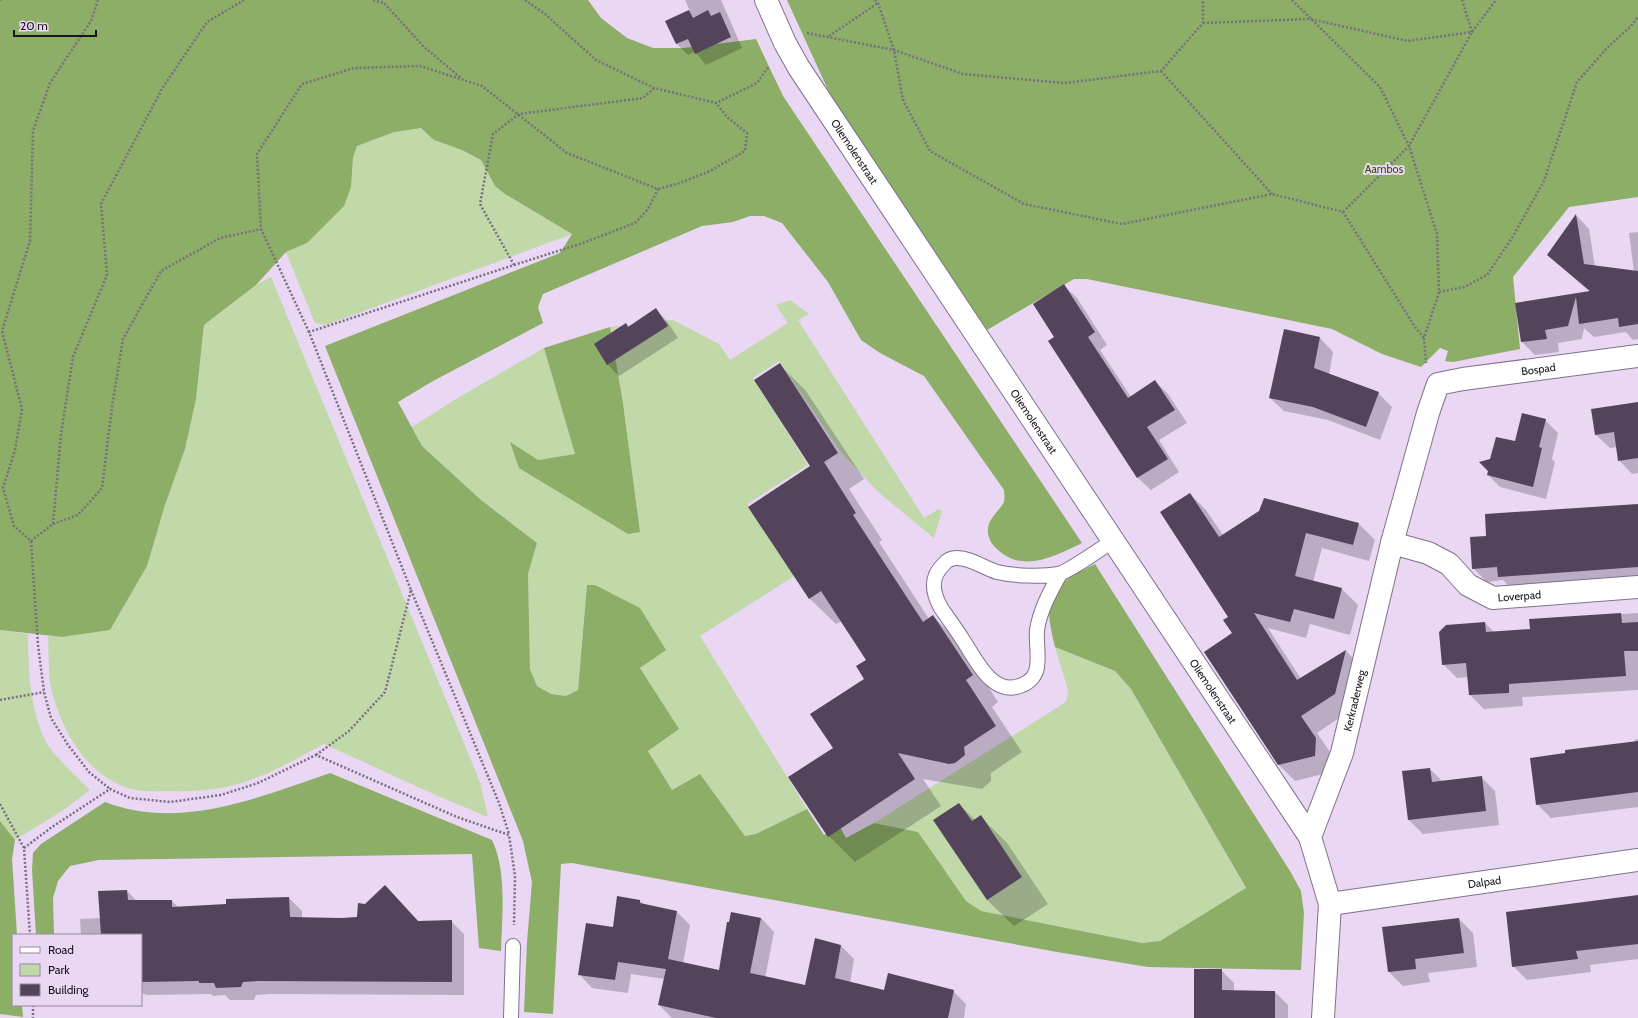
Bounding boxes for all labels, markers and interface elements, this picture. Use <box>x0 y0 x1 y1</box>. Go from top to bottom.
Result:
scale bar <box>14 12 96 38</box>
text: 20 m <box>20 18 48 33</box>
street label: Oliemolenstraat <box>828 116 881 187</box>
park label: Aambos <box>1365 162 1404 176</box>
street label: Bospad <box>1520 360 1557 378</box>
street label: Oliemolenstraat <box>1007 386 1061 457</box>
street label: Loverpad <box>1497 587 1541 605</box>
street label: Oliemolenstraat <box>1187 656 1240 727</box>
street label: Kerkraderweg <box>1340 668 1369 733</box>
street label: Dalpad <box>1467 873 1502 891</box>
legend <box>12 934 142 1006</box>
text: Road <box>48 942 74 957</box>
text: Park <box>48 962 70 977</box>
text: Building <box>48 982 90 997</box>

